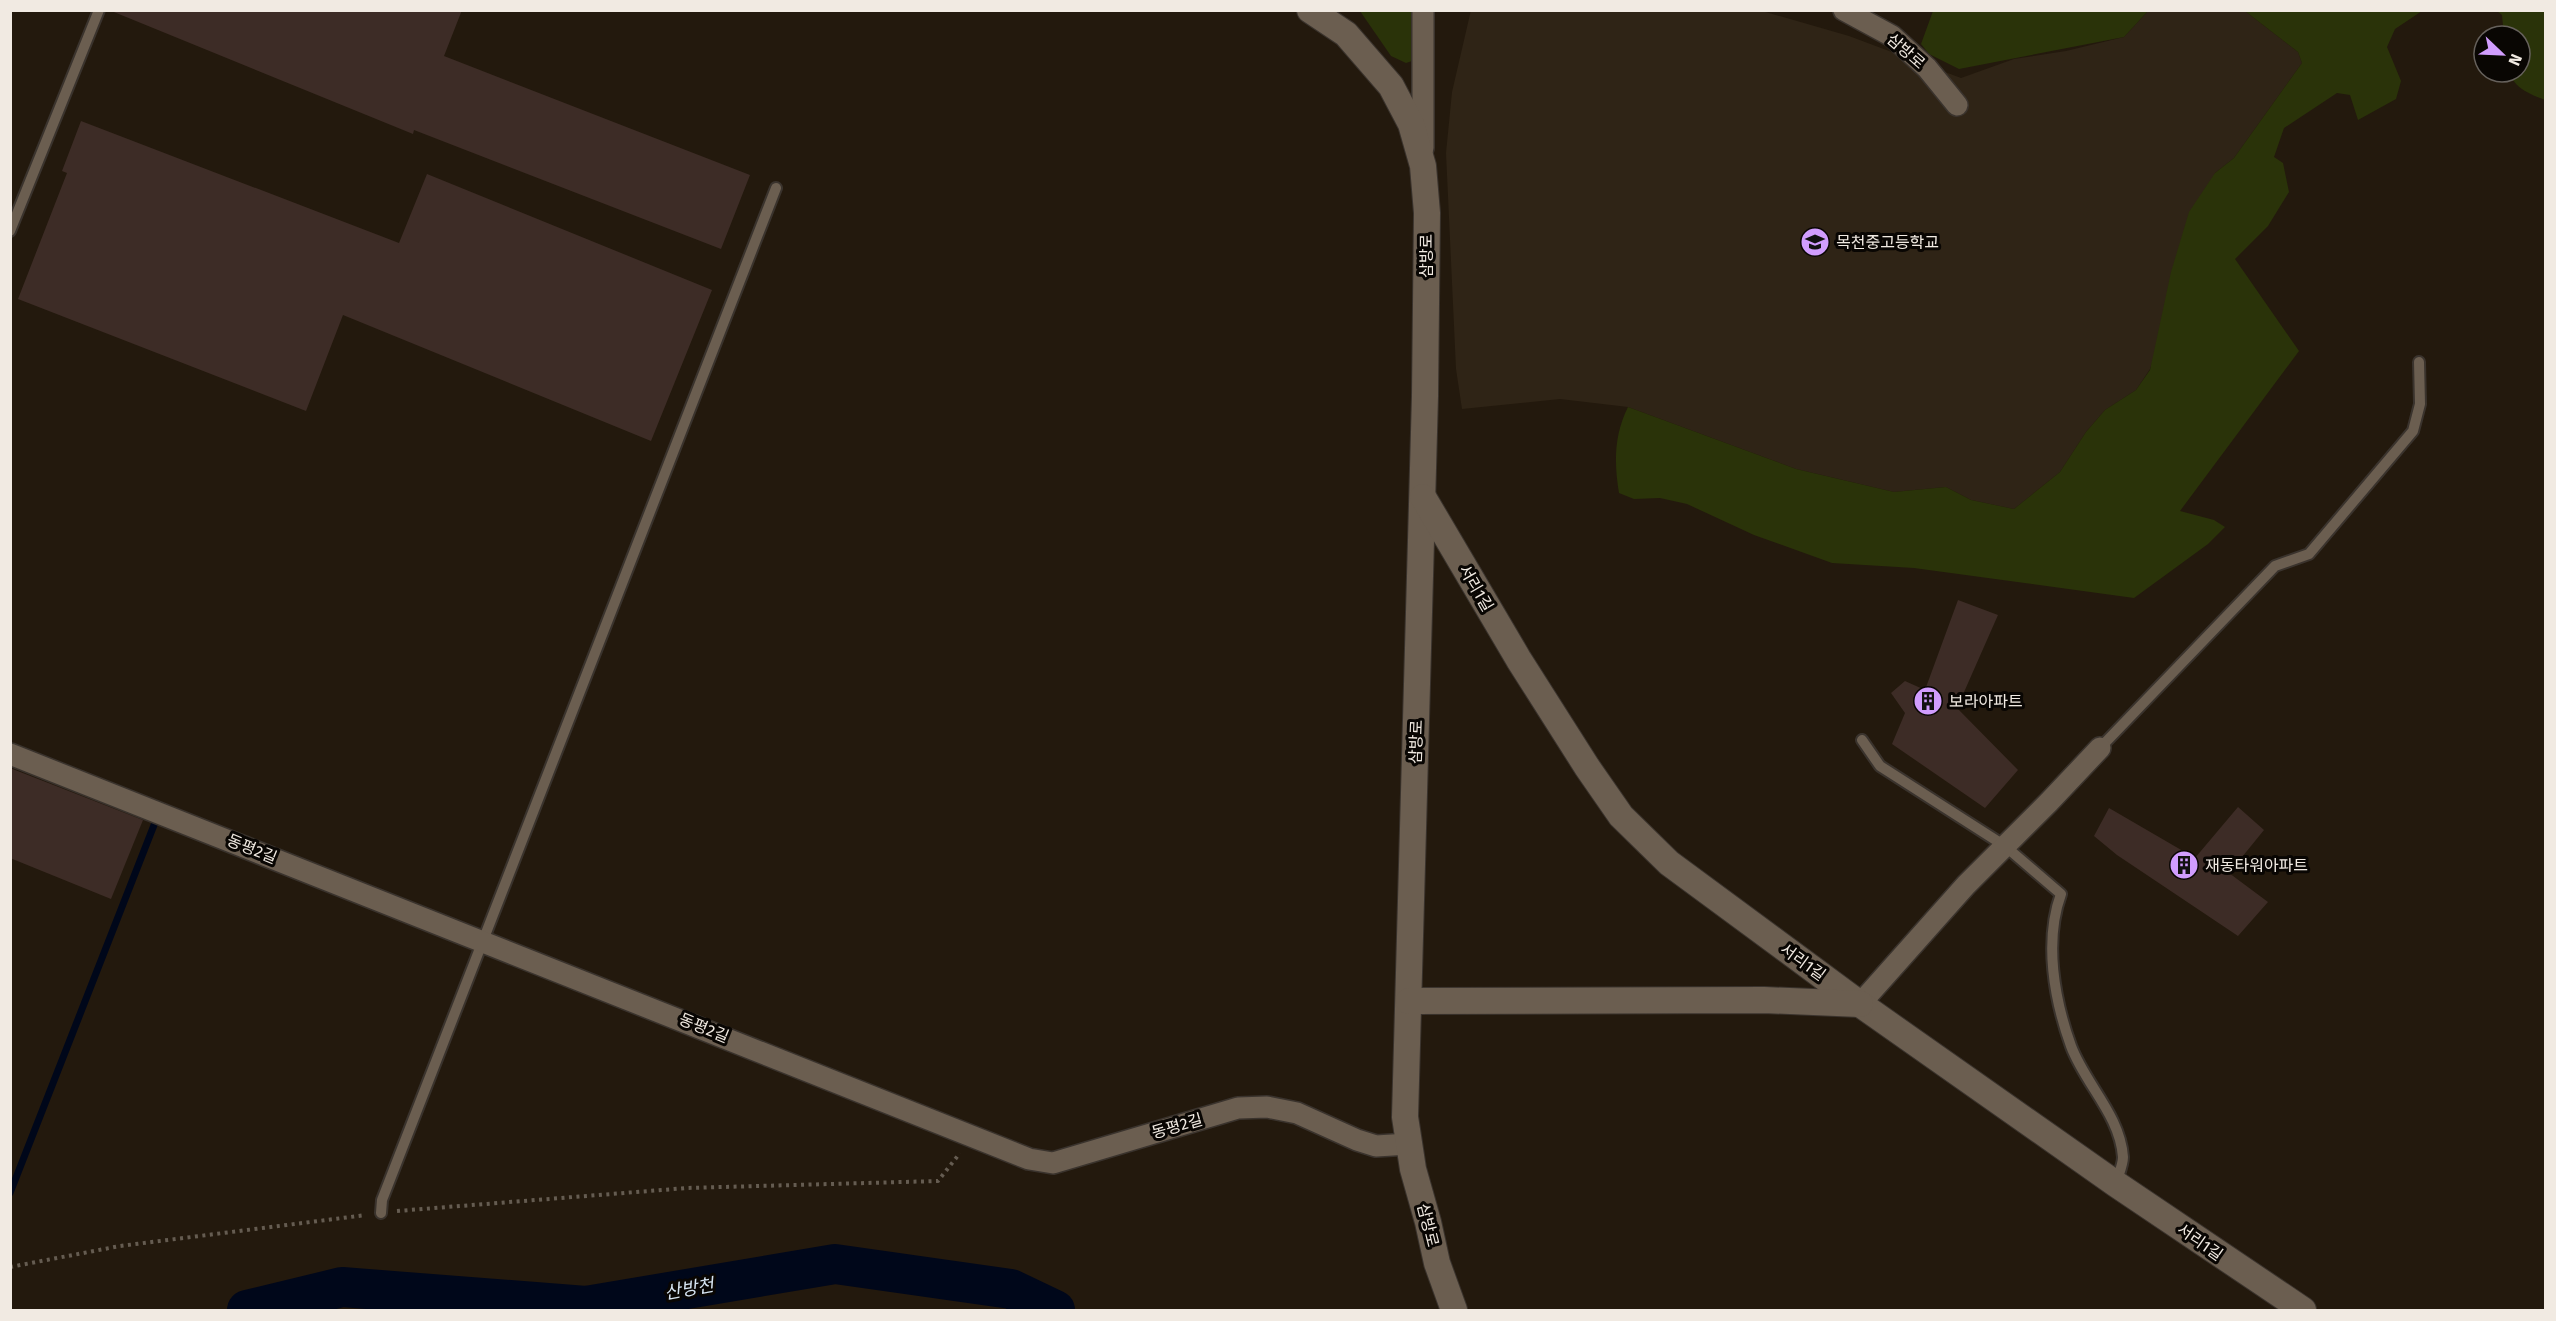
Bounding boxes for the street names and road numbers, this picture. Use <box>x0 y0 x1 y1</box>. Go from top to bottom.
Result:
street label: 삼방로 <box>1883 29 1929 73</box>
street label: 삼방로 <box>1417 234 1436 278</box>
street label: 서리1길 <box>1455 561 1497 615</box>
street label: 삼방로 <box>1406 719 1426 764</box>
street label: 동평2길 <box>224 830 280 868</box>
street label: 서리1길 <box>1777 939 1829 985</box>
street label: 동평2길 <box>676 1009 732 1047</box>
street label: 동평2길 <box>1149 1110 1205 1142</box>
street label: 삼방로 <box>1413 1201 1443 1249</box>
street label: 서리1길 <box>2174 1220 2226 1264</box>

